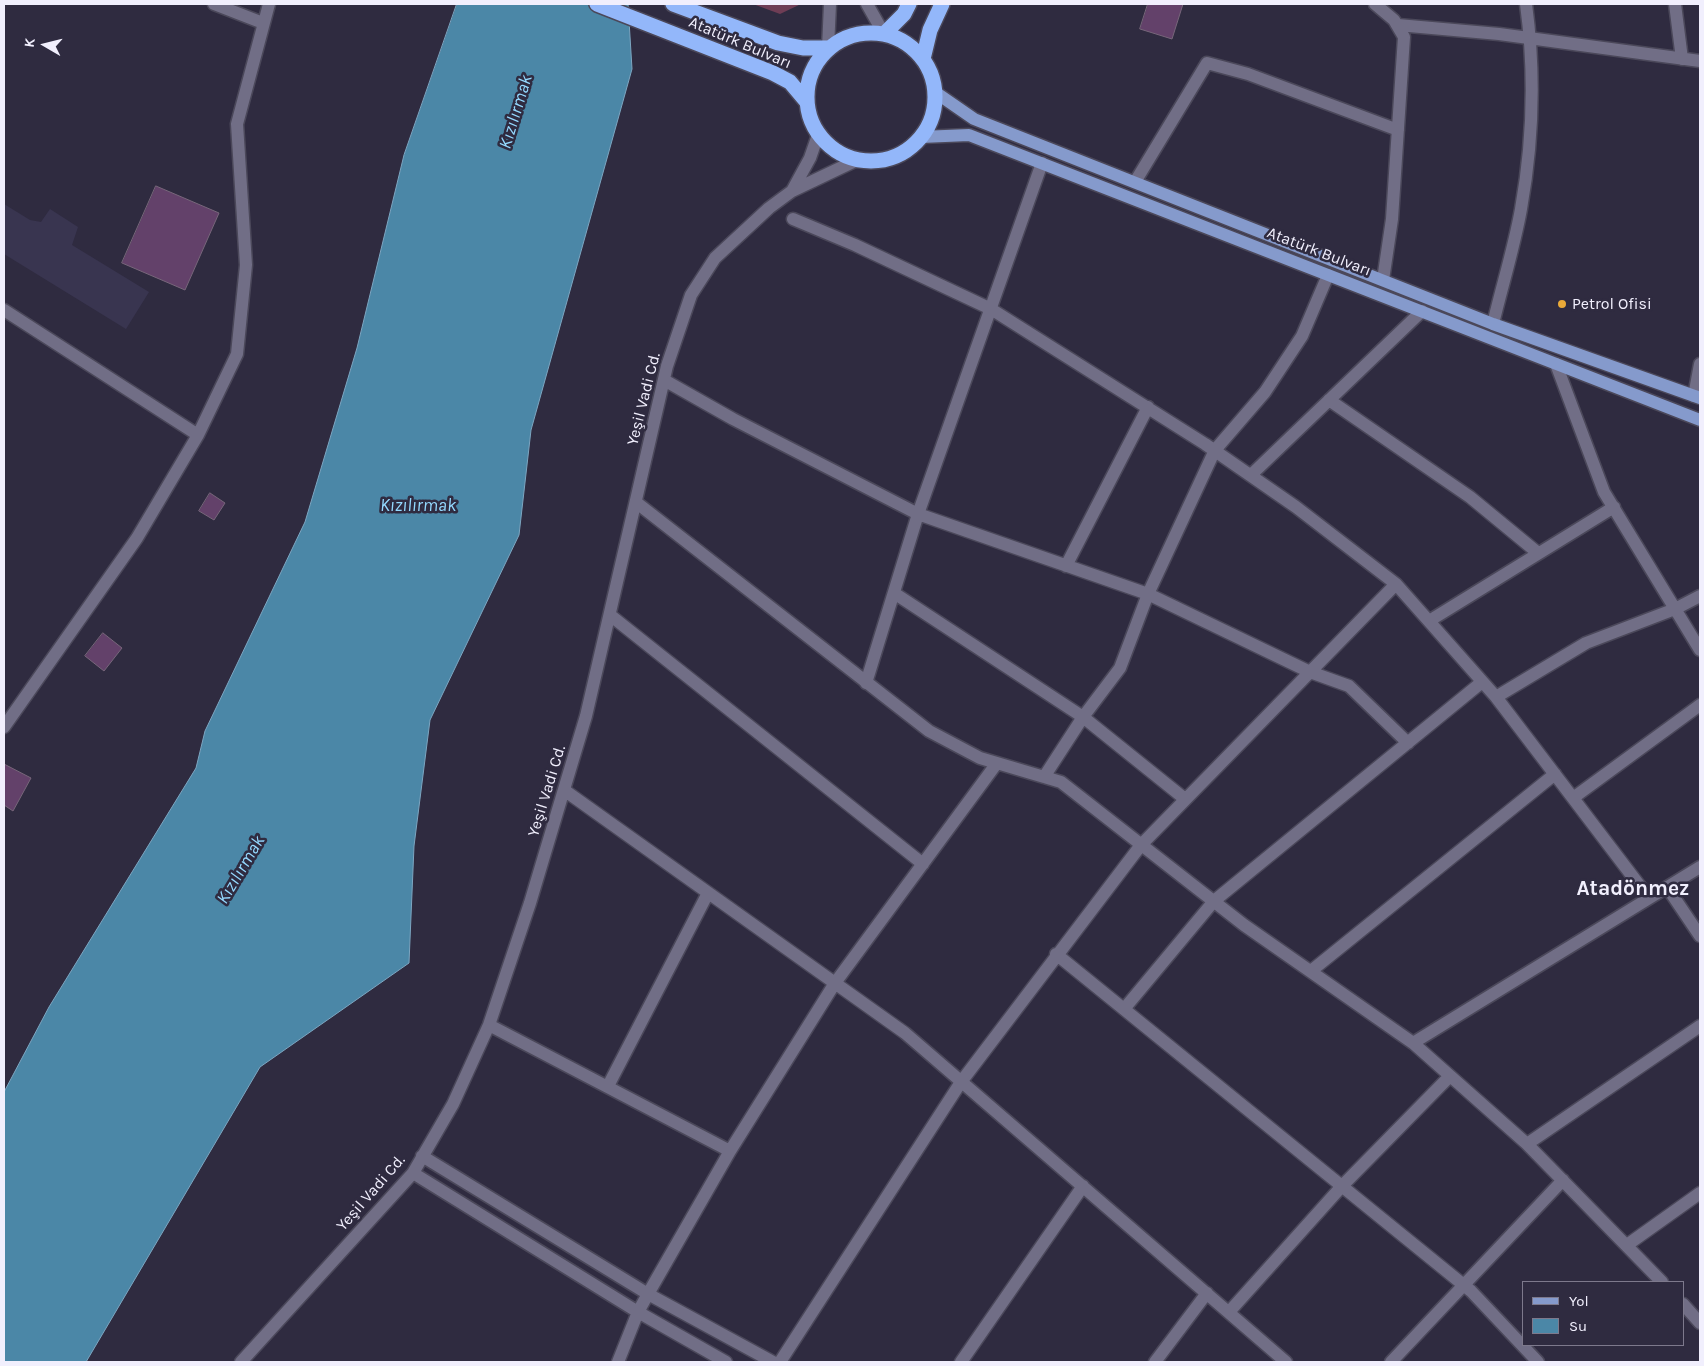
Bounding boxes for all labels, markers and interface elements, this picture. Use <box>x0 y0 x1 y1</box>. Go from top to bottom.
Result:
street label: Atatürk Bulvarı <box>686 13 794 73</box>
north arrow <box>20 20 70 70</box>
text: K <box>21 37 39 49</box>
water label: Kızılırmak <box>495 72 537 152</box>
street label: Atatürk Bulvarı <box>1264 223 1374 281</box>
place label: Petrol Ofisi <box>1572 294 1652 314</box>
marker: Petrol Ofisi <box>1556 298 1568 310</box>
street label: Yeşil Vadi Cd. <box>623 351 665 447</box>
water label: Kızılırmak <box>380 495 456 517</box>
street label: Yeşil Vadi Cd. <box>524 743 570 839</box>
water label: Kızılırmak <box>212 832 270 908</box>
district label: Atadönmez <box>1576 876 1690 902</box>
street label: Yeşil Vadi Cd. <box>333 1151 409 1235</box>
legend <box>1522 1281 1684 1346</box>
text: Yol <box>1569 1292 1589 1310</box>
text: Su <box>1569 1317 1587 1335</box>

